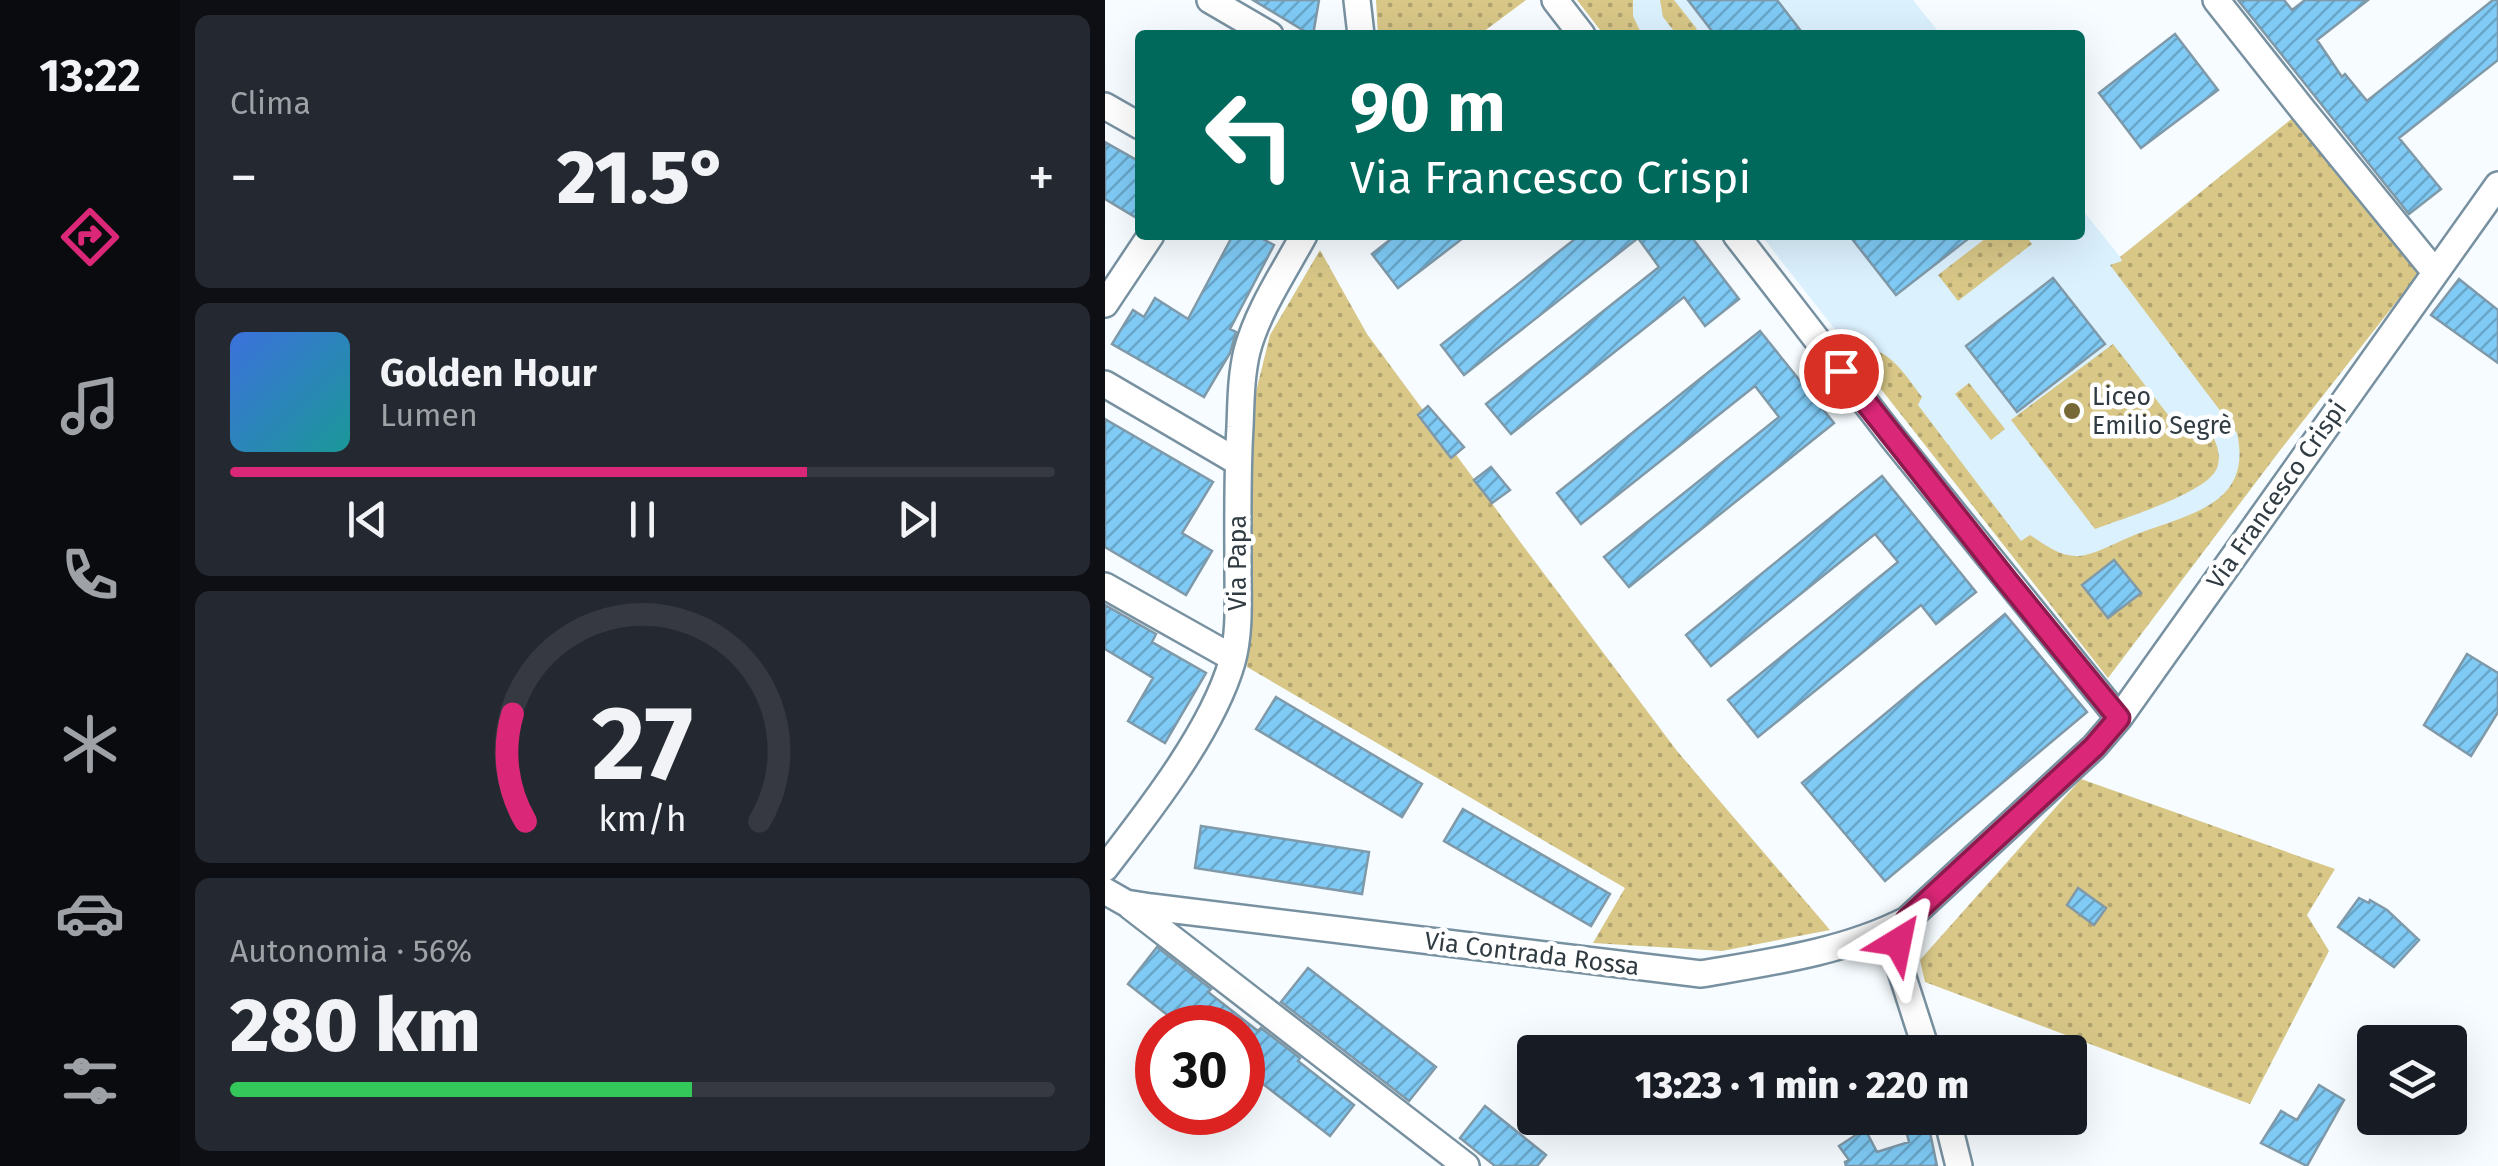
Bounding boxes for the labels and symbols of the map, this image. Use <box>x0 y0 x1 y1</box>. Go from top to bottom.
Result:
pin <box>1799 329 1884 414</box>
place label: Liceo Emilio Segrè <box>2092 382 2232 441</box>
street label: Via Francesco Crispi <box>2201 395 2353 595</box>
marker: Liceo Emilio Segrè <box>2061 400 2083 422</box>
street label: Via Papa <box>1223 515 1253 611</box>
position arrow <box>1846 890 1950 994</box>
street label: Via Contrada Rossa <box>1423 926 1641 982</box>
speed limit sign: 30 <box>1135 1005 1265 1135</box>

